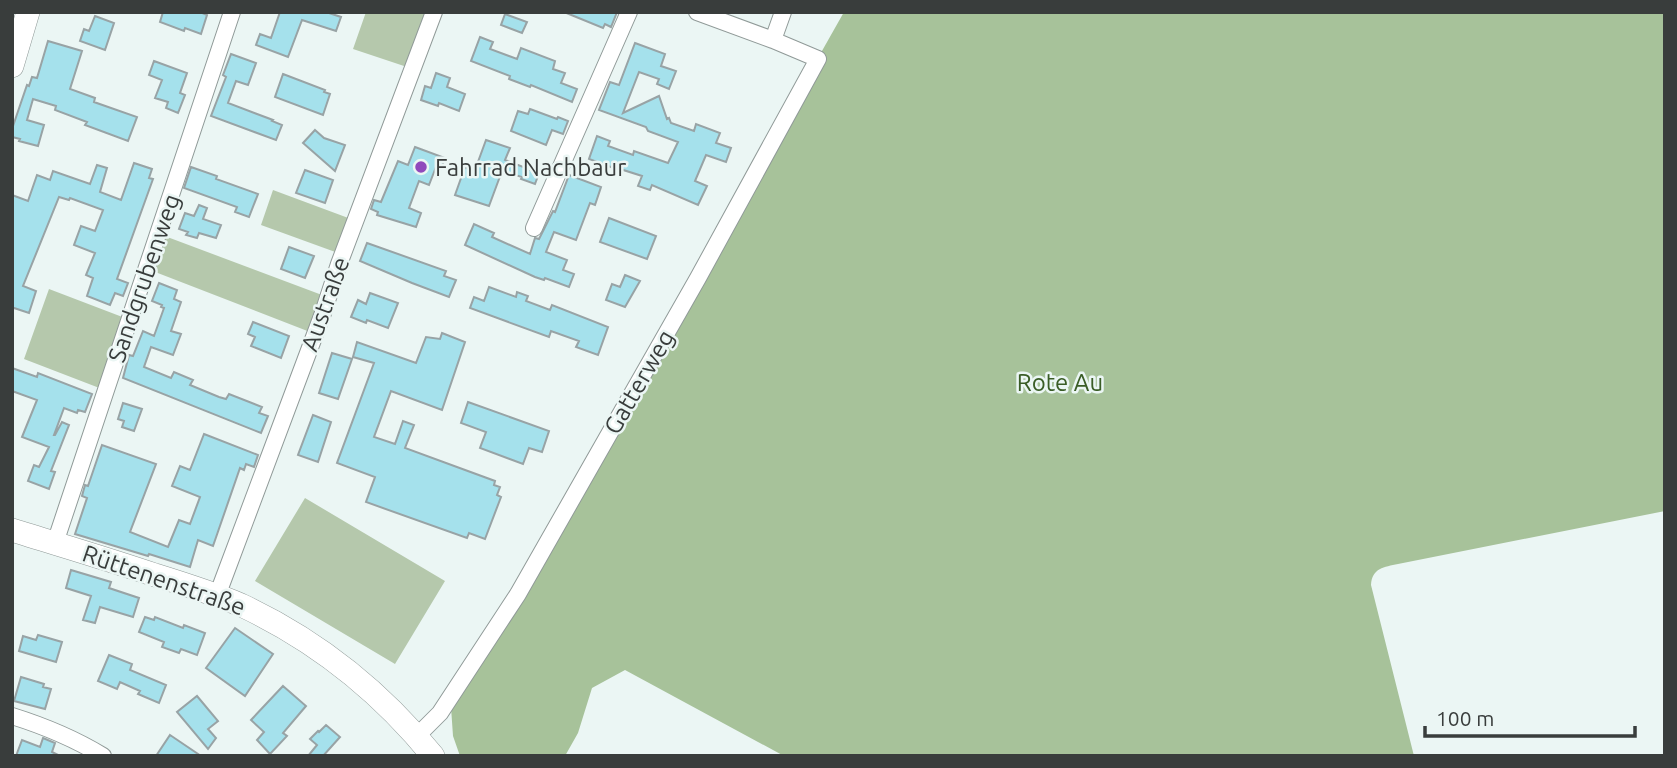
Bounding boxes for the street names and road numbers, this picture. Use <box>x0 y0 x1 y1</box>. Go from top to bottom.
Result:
street label: Sandgrubenweg <box>103 190 185 366</box>
street label: Austraße <box>296 253 354 355</box>
street label: Gatterweg <box>598 325 680 439</box>
street label: Rüttenenstraße <box>79 540 249 620</box>

